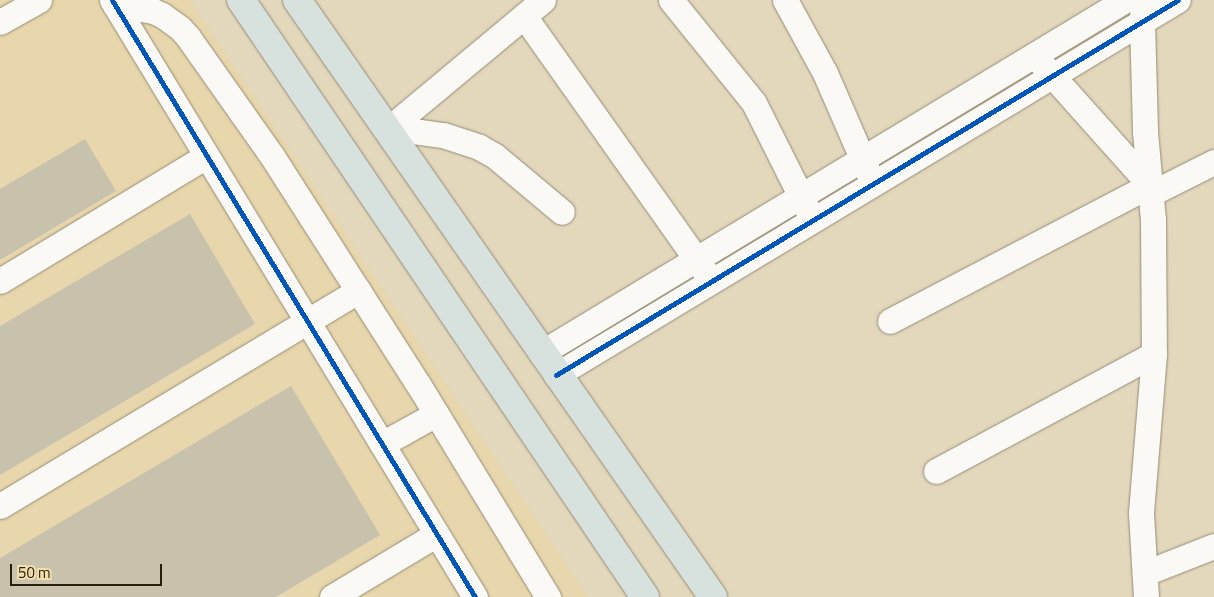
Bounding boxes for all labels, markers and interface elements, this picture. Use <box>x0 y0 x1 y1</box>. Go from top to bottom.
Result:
scale bar <box>12 554 165 586</box>
text: 50 m <box>18 561 51 584</box>

